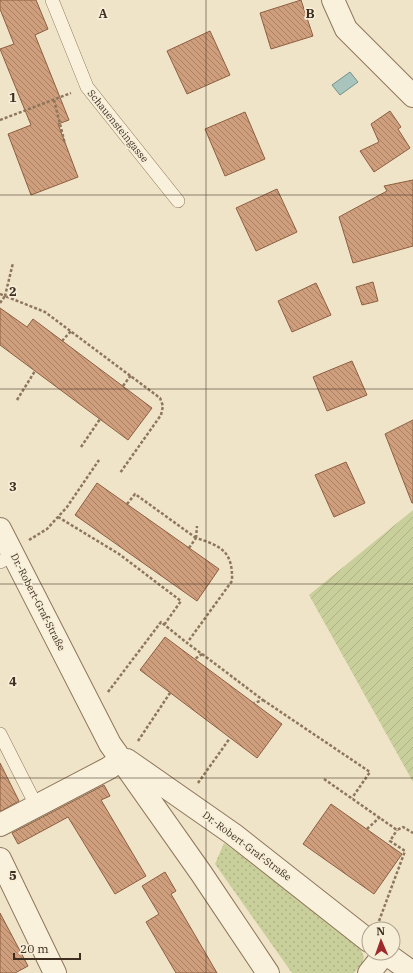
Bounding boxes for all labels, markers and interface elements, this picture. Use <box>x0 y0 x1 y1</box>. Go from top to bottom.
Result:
text: A <box>98 5 108 22</box>
text: B <box>305 5 315 22</box>
street label: Schauensteingasse <box>85 87 151 165</box>
text: 1 <box>9 89 17 106</box>
text: 2 <box>9 283 17 300</box>
text: 3 <box>9 478 17 495</box>
street label: Dr.-Robert-Graf-Straße <box>8 551 68 653</box>
text: 4 <box>9 673 17 690</box>
street label: Dr.-Robert-Graf-Straße <box>200 808 294 884</box>
text: 5 <box>9 867 17 884</box>
north arrow <box>361 921 401 961</box>
text: N <box>376 924 386 938</box>
scale bar <box>14 935 80 961</box>
text: 20 m <box>20 941 49 956</box>

